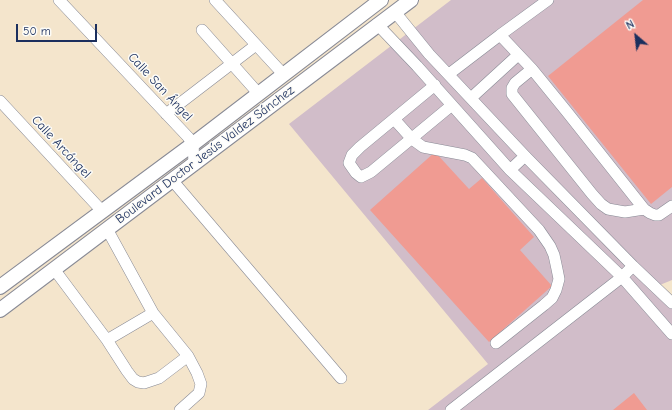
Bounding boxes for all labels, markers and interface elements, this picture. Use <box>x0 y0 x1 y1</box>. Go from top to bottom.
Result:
scale bar <box>18 16 99 42</box>
north arrow <box>616 16 656 56</box>
text: N <box>624 18 636 32</box>
text: 50 m <box>23 24 51 38</box>
street label: Calle San Ángel <box>124 50 196 124</box>
street label: Boulevard Doctor Jesús Valdez Sánchez <box>113 83 297 227</box>
street label: Calle Arcángel <box>28 112 94 182</box>

